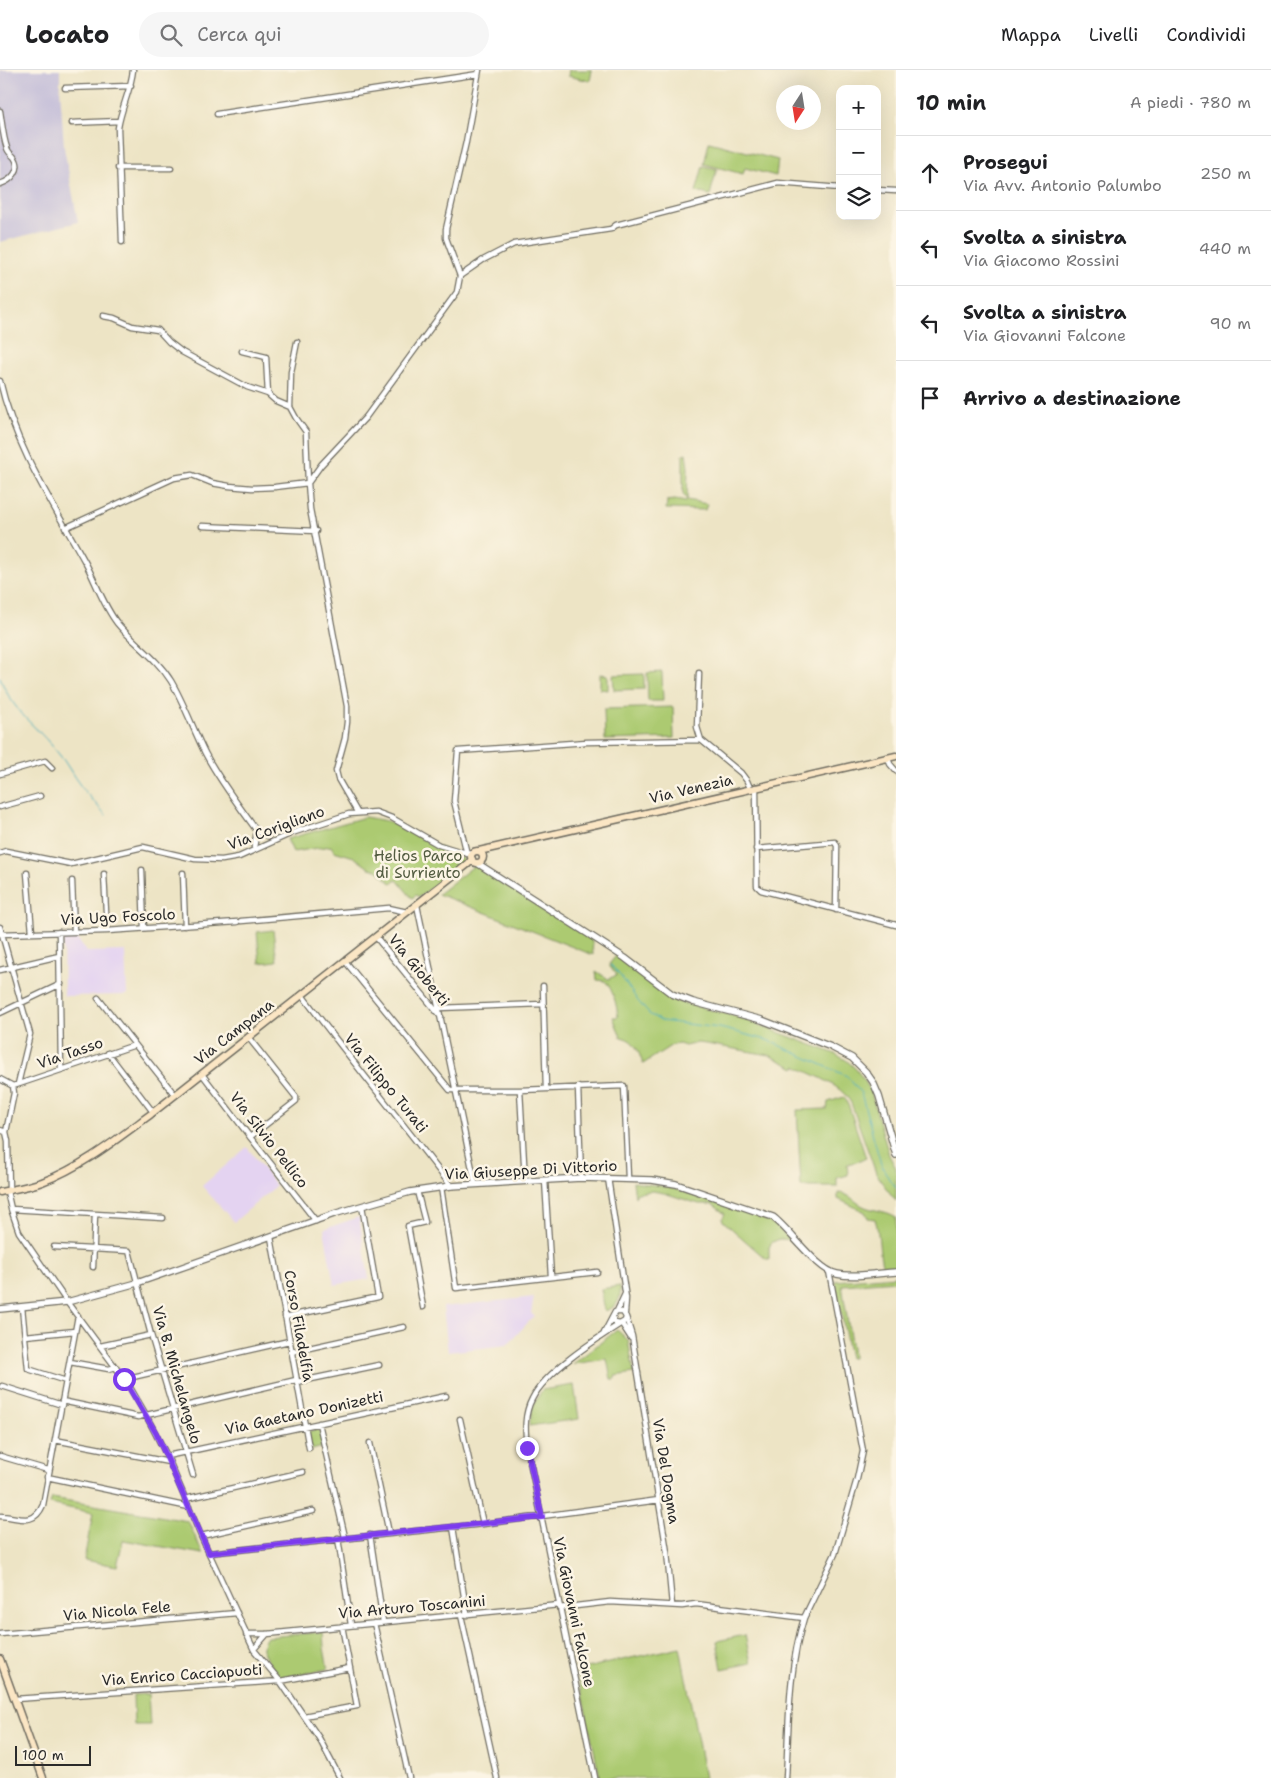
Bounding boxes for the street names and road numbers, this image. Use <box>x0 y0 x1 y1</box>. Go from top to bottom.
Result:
street label: Via Venezia <box>647 770 735 808</box>
street label: Via Corigliano <box>225 801 327 855</box>
street label: Via Ugo Foscolo <box>60 904 176 930</box>
street label: Via Gioberti <box>384 930 454 1010</box>
street label: Via Campana <box>190 994 279 1069</box>
street label: Via Filippo Turati <box>340 1029 432 1137</box>
street label: Via Tasso <box>34 1032 106 1074</box>
street label: Via Silvio Pellico <box>225 1088 313 1192</box>
street label: Via Giuseppe Di Vittorio <box>444 1155 618 1185</box>
street label: Corso Filadelfia <box>279 1269 319 1384</box>
street label: Via B. Michelangelo <box>148 1304 206 1446</box>
street label: Via Gaetano Donizetti <box>223 1386 385 1440</box>
street label: Via Del Dogma <box>648 1417 684 1526</box>
street label: Via Giovanni Falcone <box>548 1535 600 1689</box>
street label: Via Arturo Toscanini <box>338 1591 486 1623</box>
street label: Via Nicola Fele <box>62 1596 172 1626</box>
street label: Via Enrico Cacciapuoti <box>101 1659 263 1691</box>

